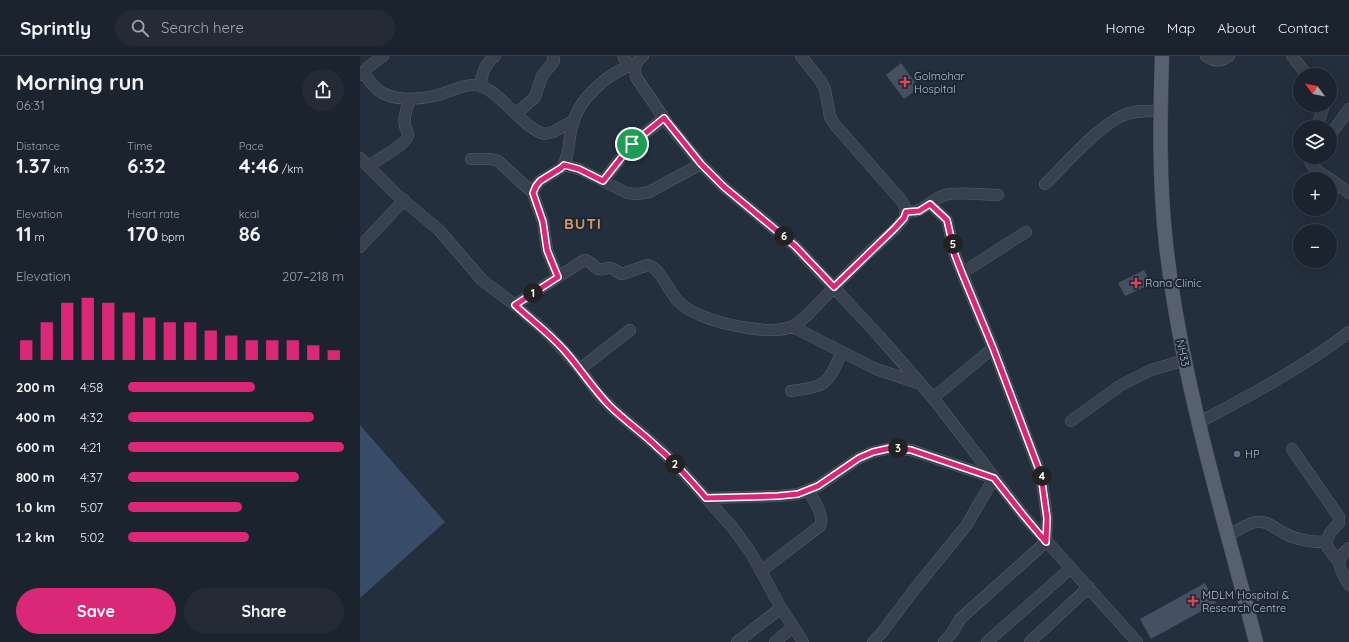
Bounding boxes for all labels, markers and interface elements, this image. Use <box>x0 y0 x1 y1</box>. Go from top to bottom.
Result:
search box <box>115 10 395 46</box>
text: Sprintly <box>20 16 91 40</box>
icon: search <box>129 17 151 39</box>
text: Search here <box>161 18 244 37</box>
text: Home <box>1106 19 1145 37</box>
text: Map <box>1167 19 1195 37</box>
text: About <box>1217 19 1256 37</box>
text: Contact <box>1278 19 1329 37</box>
text: Morning run <box>16 68 144 96</box>
north arrow <box>1293 68 1337 112</box>
map controls <box>1293 68 1337 268</box>
button: share <box>302 69 344 111</box>
place label: Golmohar Hospital <box>914 69 965 96</box>
marker: Golmohar Hospital <box>899 76 911 88</box>
text: 06:31 <box>16 97 45 113</box>
button: layers <box>1293 120 1337 164</box>
pin <box>615 127 649 161</box>
icon: arrive <box>621 133 643 155</box>
text: Distance <box>16 139 60 153</box>
text: Time <box>127 139 153 153</box>
text: Pace <box>239 139 264 153</box>
text: 1.37 <box>16 153 50 178</box>
text: 6:32 <box>127 153 166 178</box>
text: 4:46 <box>239 153 279 178</box>
text: km <box>50 162 69 176</box>
text: /km <box>279 162 303 176</box>
button: + <box>1293 172 1337 216</box>
text: Elevation <box>16 207 62 221</box>
text: Heart rate <box>127 207 180 221</box>
text: kcal <box>239 207 259 221</box>
district label: BUTI <box>564 214 602 233</box>
text: 11 <box>16 221 32 246</box>
text: 170 <box>127 221 158 246</box>
text: 86 <box>239 221 261 246</box>
button: − <box>1293 224 1337 268</box>
pin: 6 <box>774 226 794 246</box>
text: 6 <box>781 229 787 243</box>
text: m <box>32 230 45 244</box>
text: bpm <box>158 230 185 244</box>
pin: 5 <box>943 234 963 254</box>
text: 5 <box>950 237 956 251</box>
text: Elevation <box>16 268 71 284</box>
text: 207–218 m <box>282 268 344 284</box>
place label: Rana Clinic <box>1145 276 1202 290</box>
marker: Rana Clinic <box>1130 277 1142 289</box>
pin: 1 <box>523 283 543 303</box>
text: 1 <box>531 286 535 300</box>
street label: NH33 <box>1173 338 1193 368</box>
text: 200 m <box>16 379 55 395</box>
text: 4:58 <box>80 379 103 395</box>
text: 400 m <box>16 409 55 425</box>
text: 4:32 <box>80 409 103 425</box>
pin: 3 <box>888 438 908 458</box>
text: 600 m <box>16 439 55 455</box>
text: 4:21 <box>80 439 101 455</box>
text: 3 <box>895 441 901 455</box>
place label: HP <box>1245 447 1260 461</box>
marker: HP <box>1232 449 1242 459</box>
pin: 2 <box>665 454 685 474</box>
text: 2 <box>672 457 678 471</box>
pin: 4 <box>1032 466 1052 486</box>
text: 800 m <box>16 469 55 485</box>
text: 4:37 <box>80 469 103 485</box>
text: 4 <box>1039 469 1045 483</box>
text: 1.0 km <box>16 499 55 515</box>
text: 5:07 <box>80 499 103 515</box>
text: 1.2 km <box>16 529 55 545</box>
text: 5:02 <box>80 529 104 545</box>
button: Save <box>16 588 176 634</box>
button: Share <box>184 588 344 634</box>
place label: MDLM Hospital & Research Centre <box>1202 588 1290 615</box>
marker: MDLM Hospital & Research Centre <box>1187 595 1199 607</box>

